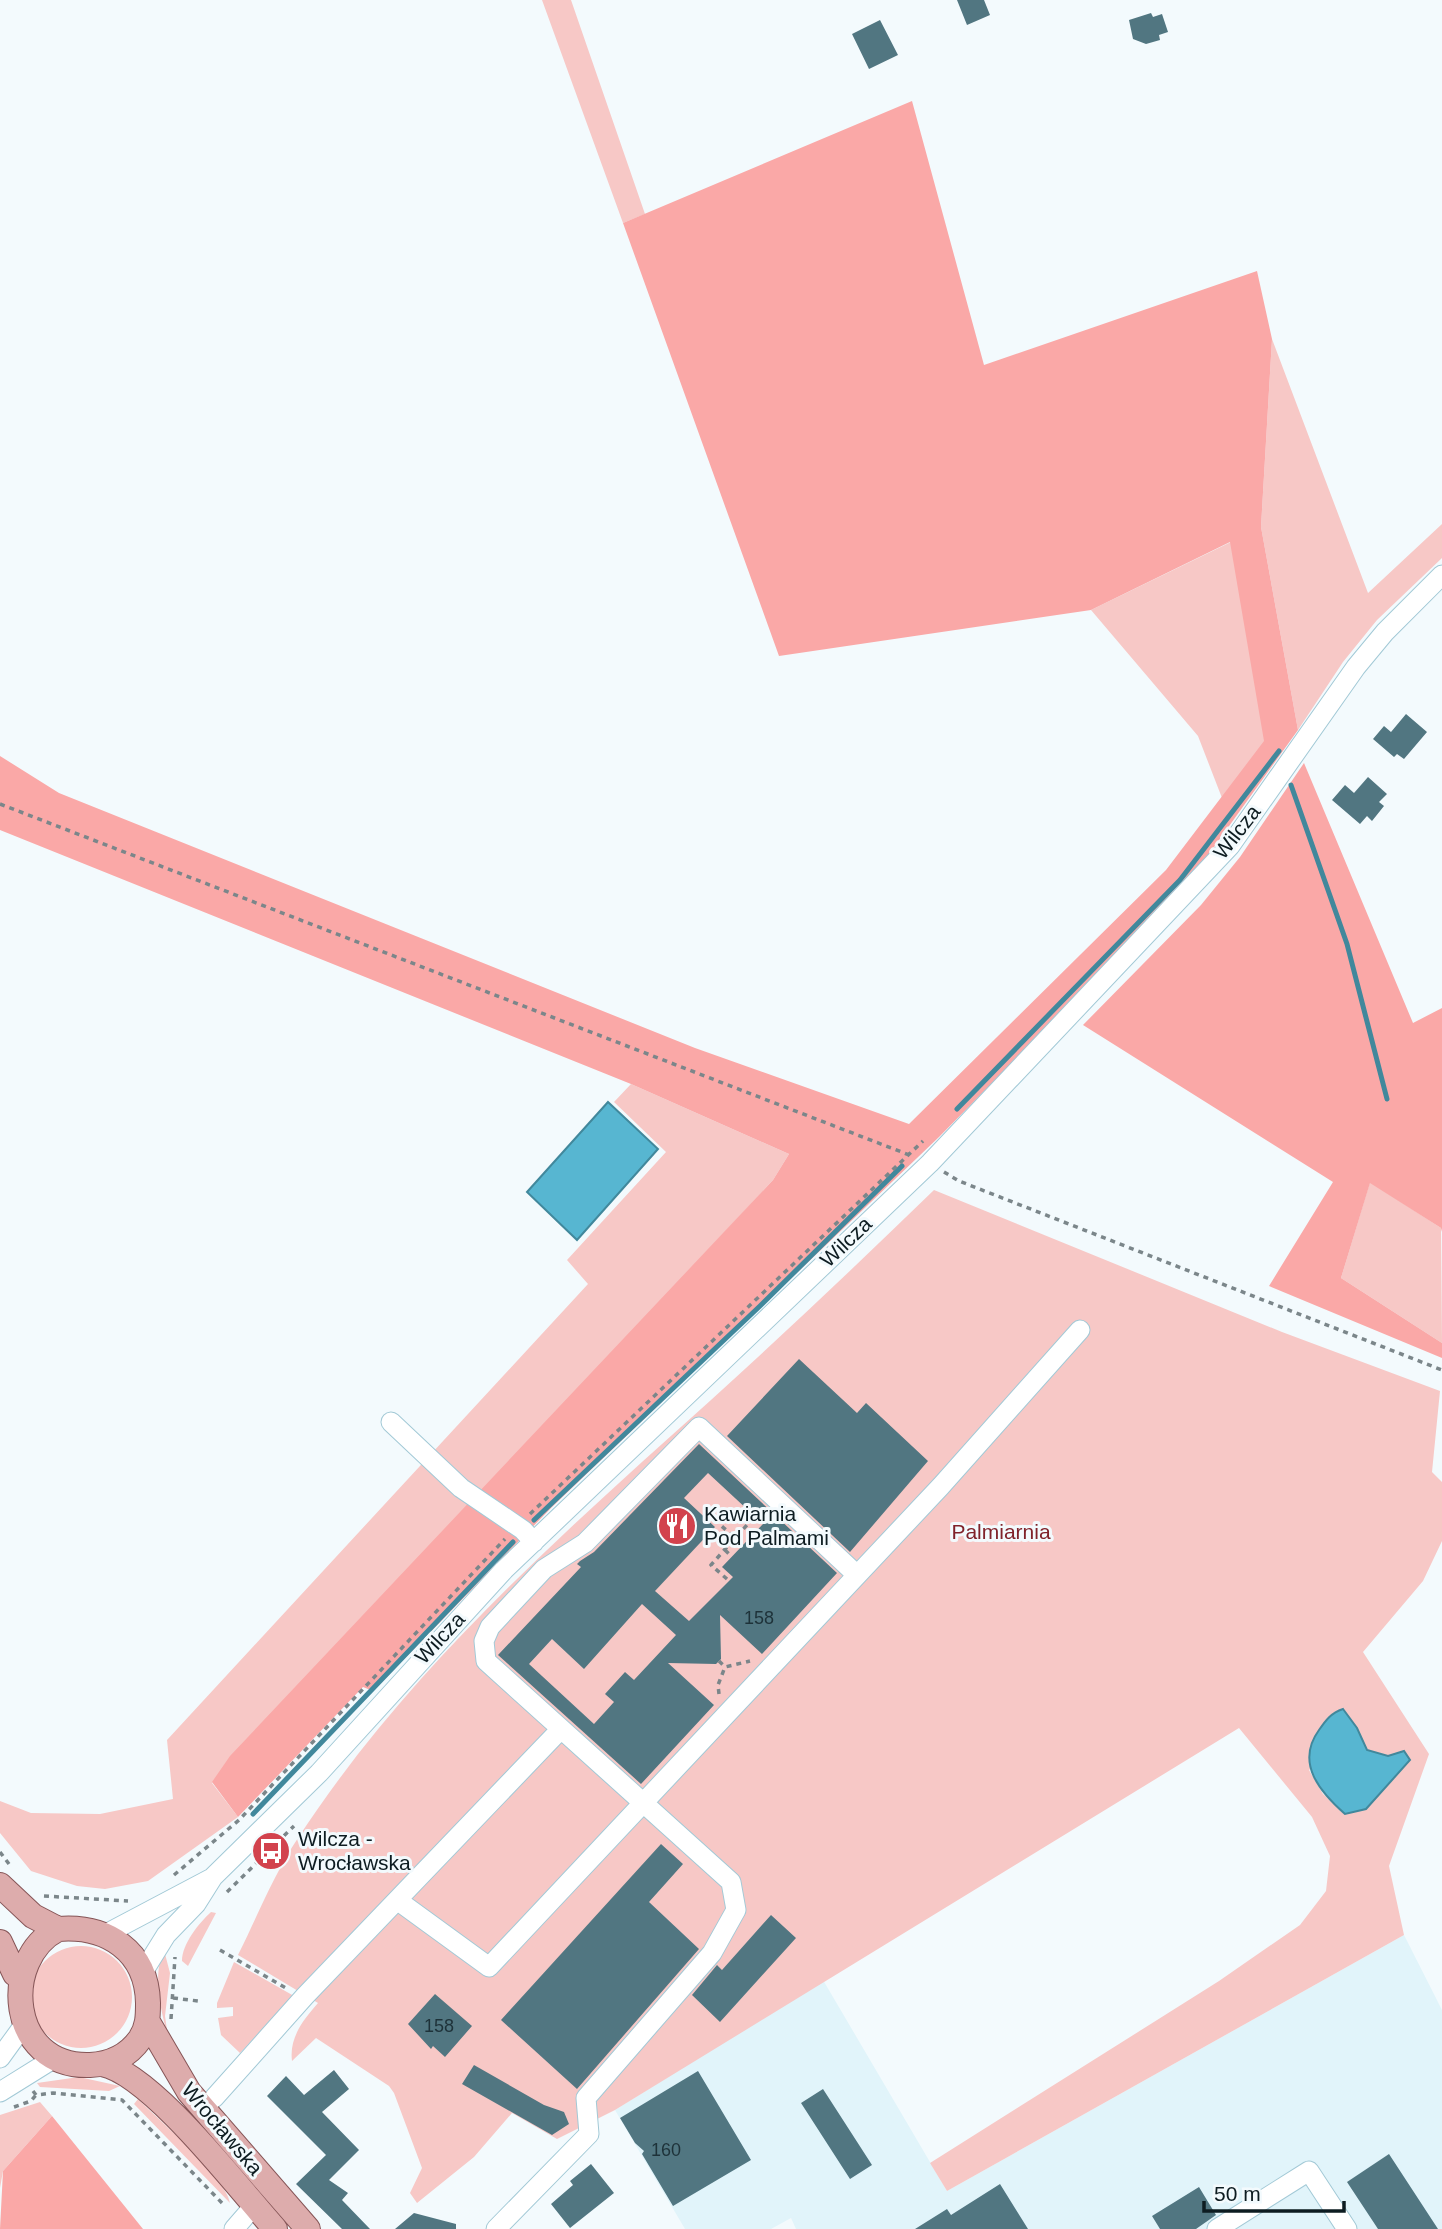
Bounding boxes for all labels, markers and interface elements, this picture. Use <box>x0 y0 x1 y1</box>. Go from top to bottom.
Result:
street label: Wilcza <box>1209 800 1265 863</box>
street label: Wilcza <box>815 1212 876 1271</box>
place label: Kawiarnia Pod Palmami <box>704 1502 829 1549</box>
restaurant icon: Kawiarnia Pod Palmami <box>656 1505 698 1547</box>
park label: Palmiarnia <box>951 1520 1051 1543</box>
street label: Wilcza <box>410 1607 469 1668</box>
house number: 158 <box>744 1608 774 1628</box>
place label: Wilcza - Wrocławska <box>298 1827 411 1874</box>
bus stop icon: Wilcza - Wrocławska <box>250 1830 292 1872</box>
house number: 158 <box>424 2016 454 2036</box>
street label: Wrocławska <box>177 2078 268 2180</box>
house number: 160 <box>651 2140 681 2160</box>
scale bar <box>1204 2170 1344 2214</box>
text: 50 m <box>1214 2182 1261 2205</box>

